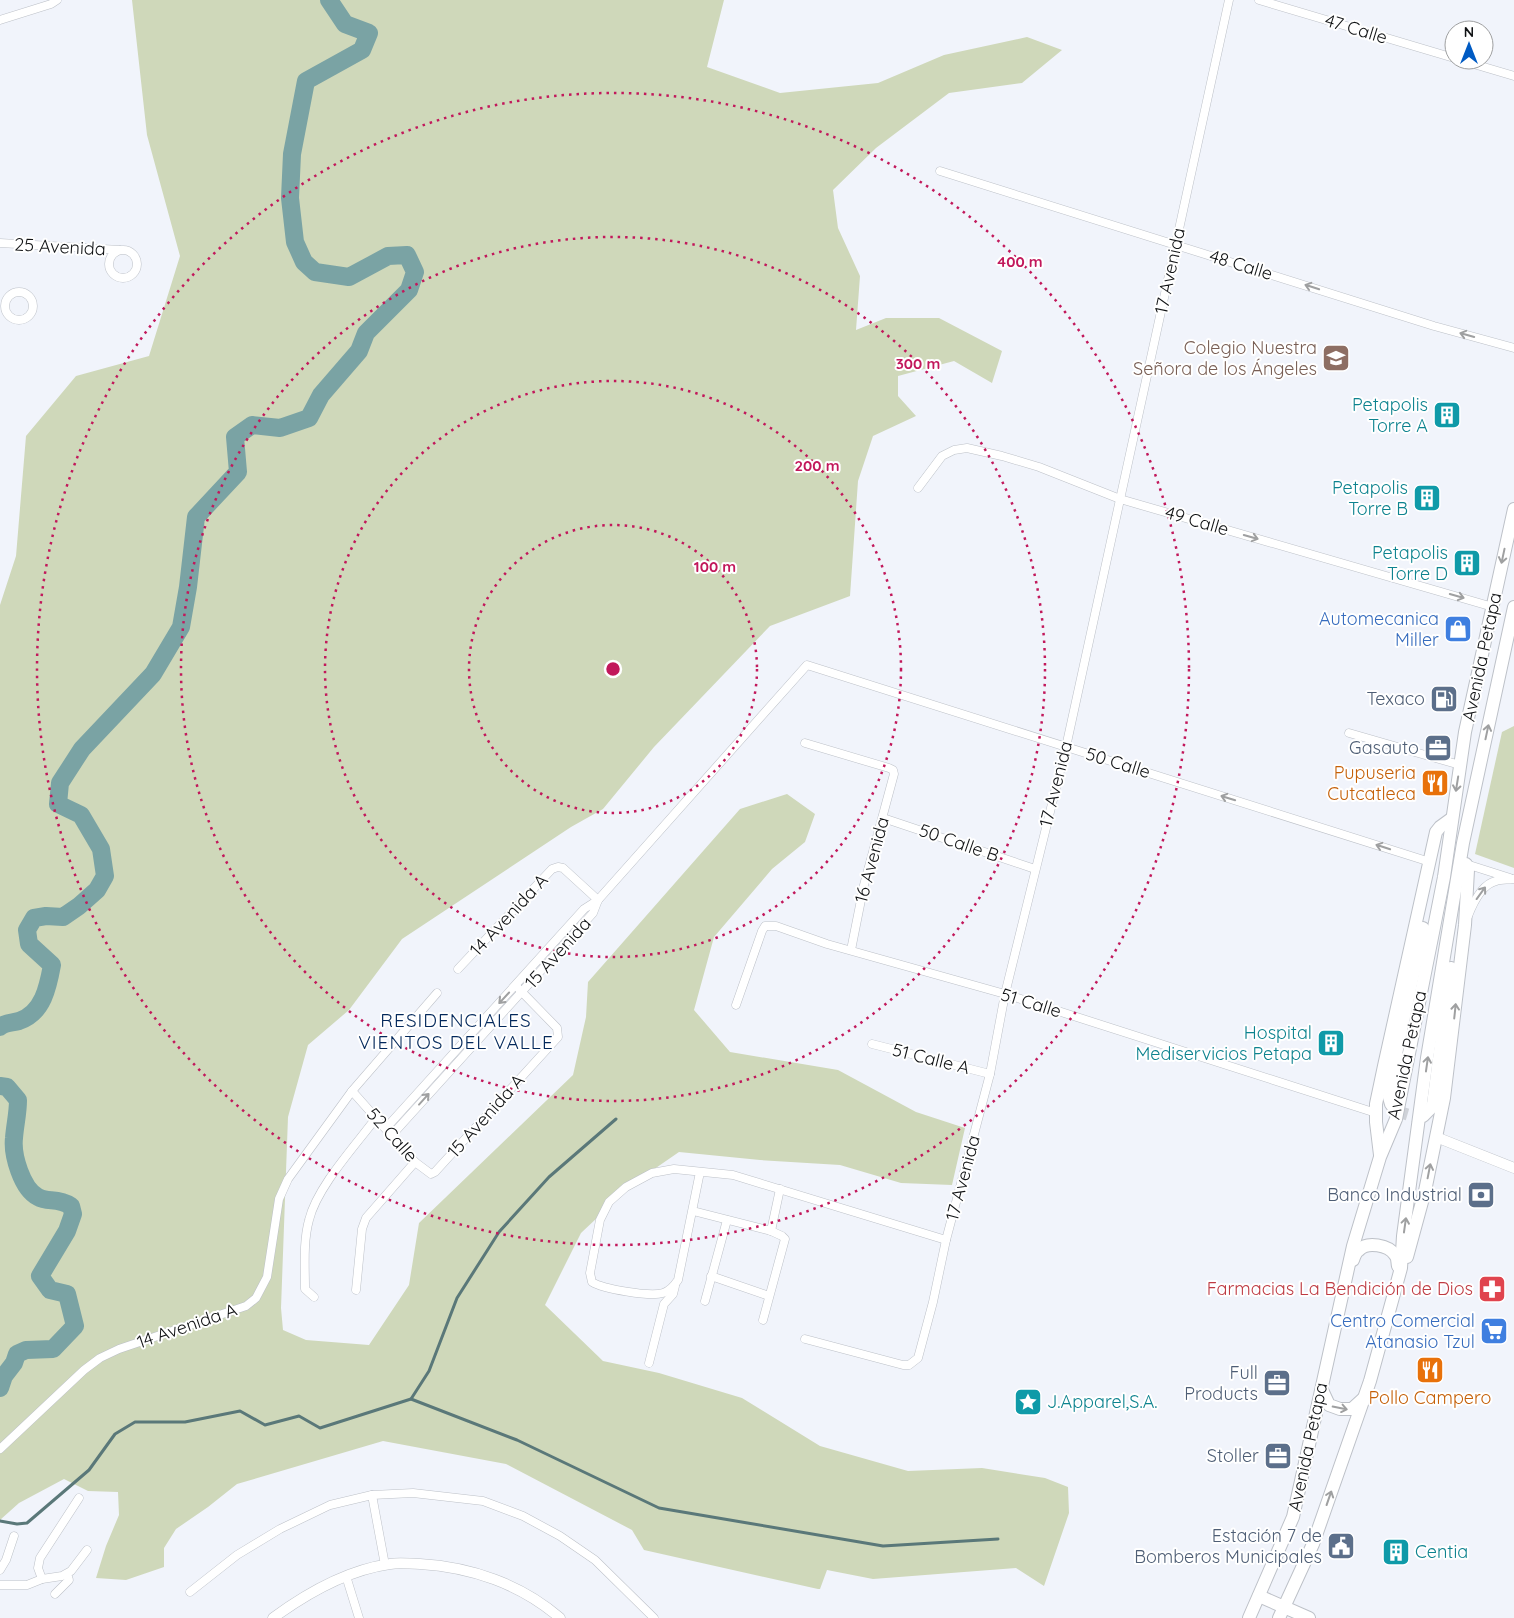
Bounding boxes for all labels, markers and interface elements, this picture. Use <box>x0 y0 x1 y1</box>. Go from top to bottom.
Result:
street label: 47 Calle <box>1322 8 1390 49</box>
north arrow <box>1444 20 1494 70</box>
text: N <box>1464 23 1474 41</box>
street label: 17 Avenida <box>1149 226 1190 316</box>
street label: 25 Avenida <box>14 233 106 260</box>
street label: 48 Calle <box>1207 244 1276 285</box>
text: 400 m <box>997 252 1043 271</box>
one-way arrow <box>1304 282 1320 291</box>
one-way arrow <box>1459 329 1475 339</box>
place label: Colegio Nuestra Señora de los Ángeles <box>1133 336 1317 380</box>
school or university icon: Colegio Nuestra Señora de los Ángeles <box>1321 343 1351 373</box>
text: 300 m <box>896 354 940 373</box>
place label: Petapolis Torre A <box>1352 393 1428 437</box>
building icon: Petapolis Torre A <box>1432 400 1462 430</box>
text: 200 m <box>795 456 840 475</box>
place label: Petapolis Torre B <box>1332 476 1408 520</box>
building icon: Petapolis Torre B <box>1412 483 1442 513</box>
street label: 49 Calle <box>1163 501 1232 541</box>
one-way arrow <box>1242 532 1258 542</box>
place label: Petapolis Torre D <box>1372 541 1448 585</box>
building icon: Petapolis Torre D <box>1452 548 1482 578</box>
one-way arrow <box>1498 548 1508 564</box>
text: 100 m <box>694 557 736 576</box>
street label: Avenida Petapa <box>1457 590 1506 723</box>
one-way arrow <box>1449 592 1465 602</box>
place label: Automecanica Miller <box>1319 607 1439 651</box>
shop icon: Automecanica Miller <box>1443 614 1473 644</box>
centre of rings <box>604 660 622 678</box>
fuel station icon: Texaco <box>1429 684 1459 714</box>
place label: Texaco <box>1366 687 1425 710</box>
one-way arrow <box>1482 724 1492 740</box>
office icon: Gasauto <box>1423 733 1453 763</box>
place label: Gasauto <box>1349 736 1419 759</box>
street label: 17 Avenida <box>1034 739 1077 829</box>
street label: 50 Calle <box>1083 742 1153 783</box>
place label: Pupuseria Cutcatleca <box>1327 761 1416 805</box>
restaurant icon: Pupuseria Cutcatleca <box>1420 768 1450 798</box>
one-way arrow <box>1451 776 1461 792</box>
one-way arrow <box>1221 793 1237 802</box>
street label: 16 Avenida <box>849 814 894 905</box>
street label: 50 Calle B <box>916 818 1002 867</box>
one-way arrow <box>1376 841 1392 851</box>
street label: 14 Avenida A <box>465 868 553 961</box>
one-way arrow <box>1476 887 1487 900</box>
street label: 15 Avenida <box>520 912 596 993</box>
street label: 51 Calle <box>998 982 1064 1023</box>
street label: Avenida Petapa <box>1382 988 1431 1121</box>
one-way arrow <box>498 992 510 1005</box>
one-way arrow <box>1450 1003 1460 1019</box>
district label: RESIDENCIALES VIENTOS DEL VALLE <box>358 1008 554 1054</box>
place label: Hospital Mediservicios Petapa <box>1135 1021 1312 1065</box>
building icon: Hospital Mediservicios Petapa <box>1316 1028 1346 1058</box>
street label: 51 Calle A <box>890 1038 973 1079</box>
one-way arrow <box>1422 1056 1432 1072</box>
street label: 15 Avenida A <box>442 1069 529 1162</box>
one-way arrow <box>418 1093 430 1106</box>
street label: 52 Calle <box>362 1103 423 1167</box>
street label: 17 Avenida <box>940 1133 985 1223</box>
one-way arrow <box>1425 1164 1434 1180</box>
bank icon: Banco Industrial <box>1466 1180 1496 1210</box>
place label: Banco Industrial <box>1327 1183 1462 1206</box>
one-way arrow <box>1400 1217 1410 1233</box>
pharmacy icon: Farmacias La Bendición de Dios <box>1477 1274 1507 1304</box>
place label: Farmacias La Bendición de Dios <box>1207 1277 1473 1300</box>
street label: 14 Avenida A <box>134 1298 240 1353</box>
place label: Centro Comercial Atanasio Tzul <box>1330 1309 1475 1353</box>
supermarket icon: Centro Comercial Atanasio Tzul <box>1479 1316 1509 1346</box>
restaurant icon: Pollo Campero <box>1415 1355 1445 1385</box>
place label: Full Products <box>1184 1361 1258 1405</box>
office icon: Full Products <box>1262 1368 1292 1398</box>
street label: Avenida Petapa <box>1283 1380 1332 1513</box>
place label: Pollo Campero <box>1369 1386 1491 1409</box>
place icon: J.Apparel,S.A. <box>1013 1387 1043 1417</box>
place label: J.Apparel,S.A. <box>1047 1390 1158 1413</box>
one-way arrow <box>1332 1403 1348 1413</box>
office icon: Stoller <box>1263 1441 1293 1471</box>
place label: Stoller <box>1207 1444 1259 1467</box>
one-way arrow <box>1325 1491 1334 1507</box>
place label: Estación 7 de Bomberos Municipales <box>1134 1524 1322 1568</box>
public building icon: Estación 7 de Bomberos Municipales <box>1326 1531 1356 1561</box>
building icon: Centia <box>1381 1537 1411 1567</box>
place label: Centia <box>1415 1540 1468 1563</box>

